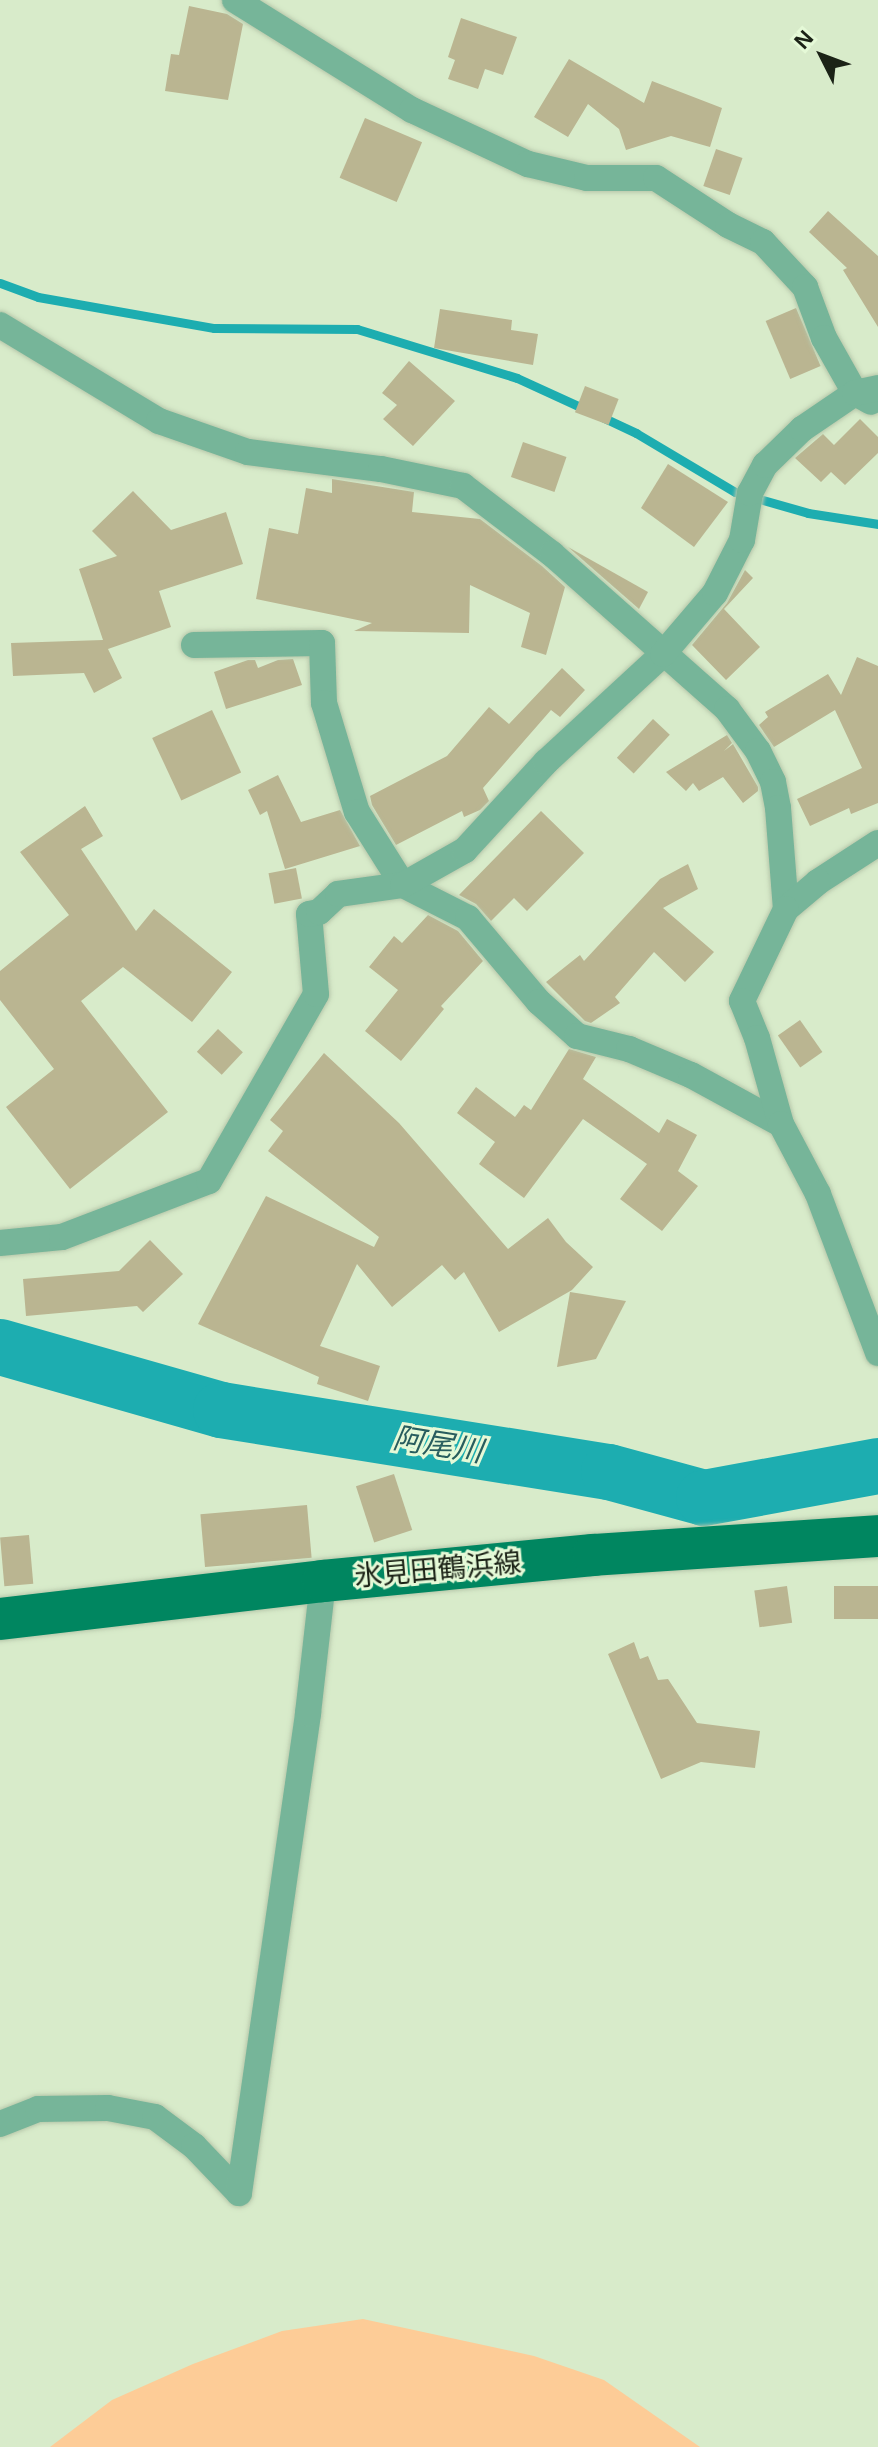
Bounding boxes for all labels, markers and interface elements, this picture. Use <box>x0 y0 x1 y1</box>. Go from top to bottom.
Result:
north arrow <box>782 16 862 96</box>
text: N <box>789 25 818 54</box>
water label: 阿尾川 <box>391 1420 485 1470</box>
street label: 氷見田鶴浜線 <box>353 1546 523 1594</box>

